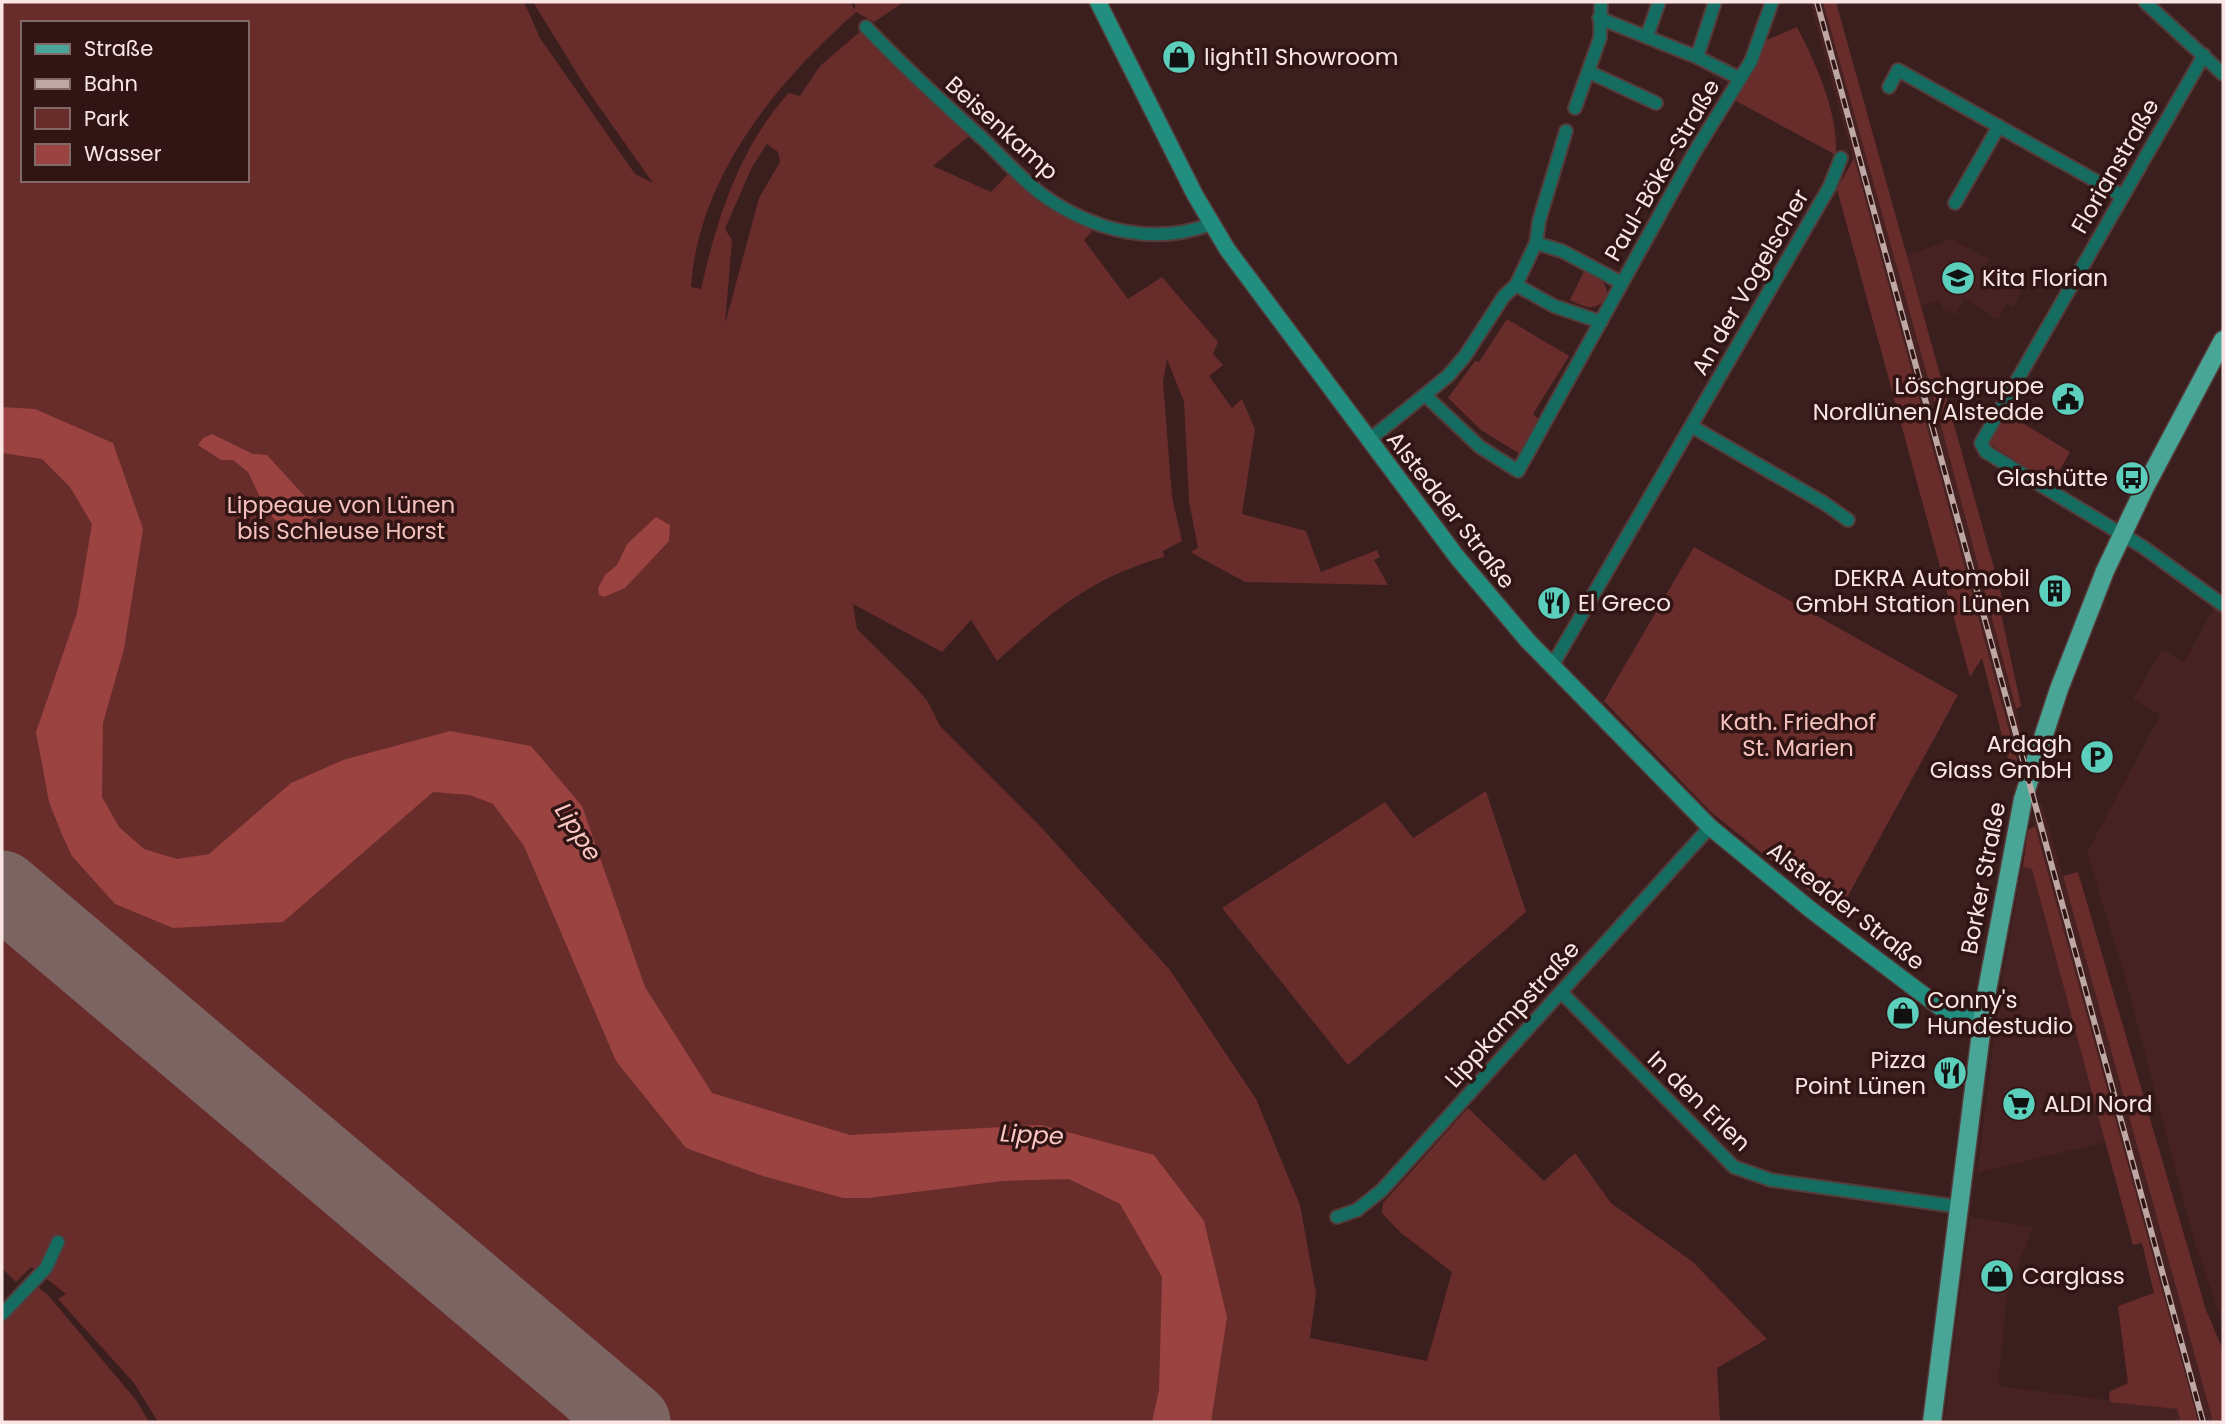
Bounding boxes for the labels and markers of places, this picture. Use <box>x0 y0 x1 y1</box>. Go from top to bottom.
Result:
shop icon: light11 Showroom <box>1160 38 1198 76</box>
place label: light11 Showroom <box>1204 41 1398 73</box>
school or university icon: Kita Florian <box>1939 259 1977 297</box>
place label: Kita Florian <box>1982 262 2108 294</box>
place label: Löschgruppe Nordlünen/Alstedde <box>1813 370 2044 428</box>
public building icon: Löschgruppe Nordlünen/Alstedde <box>2049 380 2087 418</box>
bus stop icon: Glashütte <box>2113 459 2151 497</box>
place label: Glashütte <box>1996 462 2108 494</box>
place label: DEKRA Automobil GmbH Station Lünen <box>1795 562 2030 620</box>
building icon: DEKRA Automobil GmbH Station Lünen <box>2036 572 2074 610</box>
restaurant icon: El Greco <box>1535 584 1573 622</box>
place label: El Greco <box>1578 587 1671 619</box>
place label: Ardagh Glass GmbH <box>1930 728 2072 786</box>
parking icon: Ardagh Glass GmbH <box>2078 738 2116 776</box>
place label: Conny's Hundestudio <box>1927 984 2073 1042</box>
shop icon: Conny's Hundestudio <box>1884 994 1922 1032</box>
place label: Pizza Point Lünen <box>1795 1044 1926 1102</box>
restaurant icon: Pizza Point Lünen <box>1931 1054 1969 1092</box>
supermarket icon: ALDI Nord <box>2000 1085 2038 1123</box>
place label: ALDI Nord <box>2044 1088 2153 1120</box>
shop icon: Carglass <box>1978 1257 2016 1295</box>
place label: Carglass <box>2022 1260 2125 1292</box>

